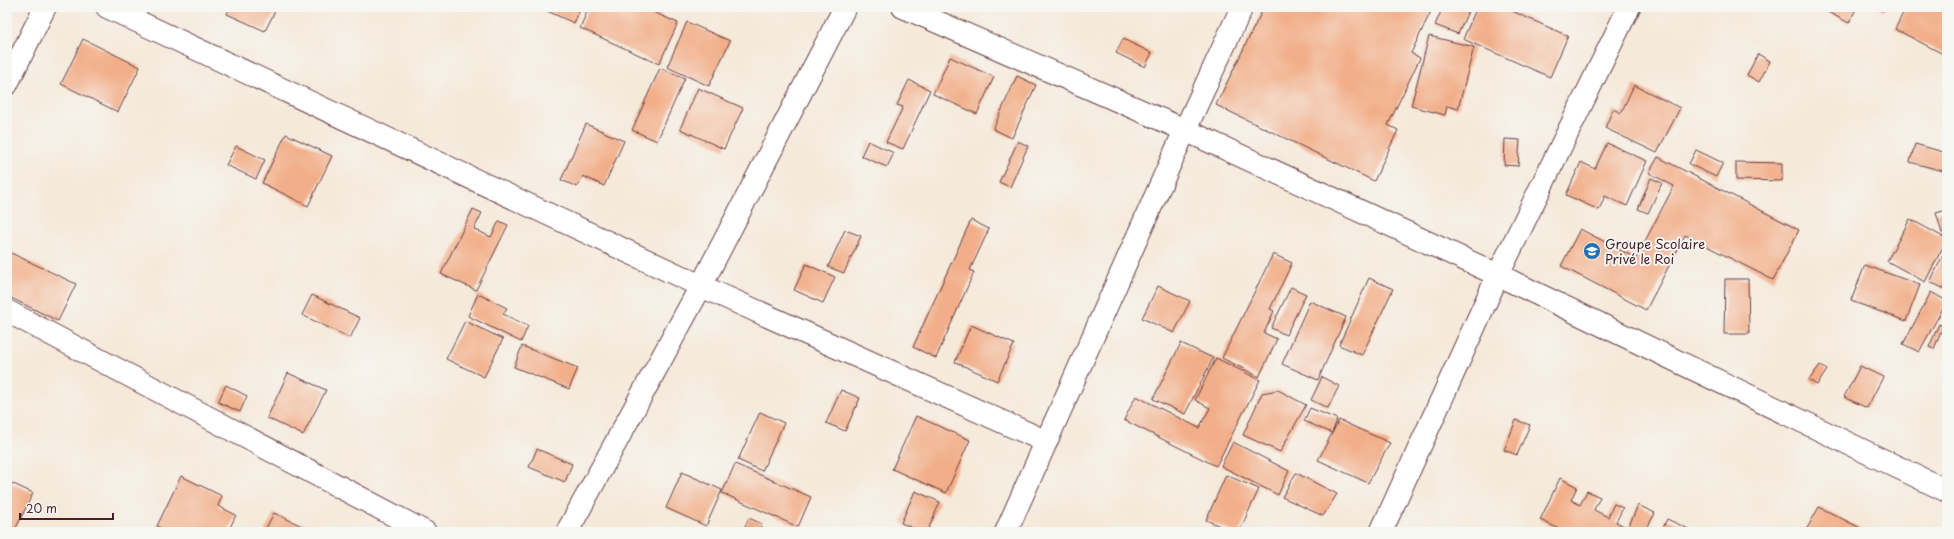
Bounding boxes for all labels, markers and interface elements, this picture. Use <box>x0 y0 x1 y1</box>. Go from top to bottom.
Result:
place label: Groupe Scolaire Privé le Roi <box>1605 234 1705 268</box>
school or university icon: Groupe Scolaire Privé le Roi <box>1582 241 1602 261</box>
scale bar <box>20 495 113 521</box>
text: 20 m <box>26 499 57 517</box>

